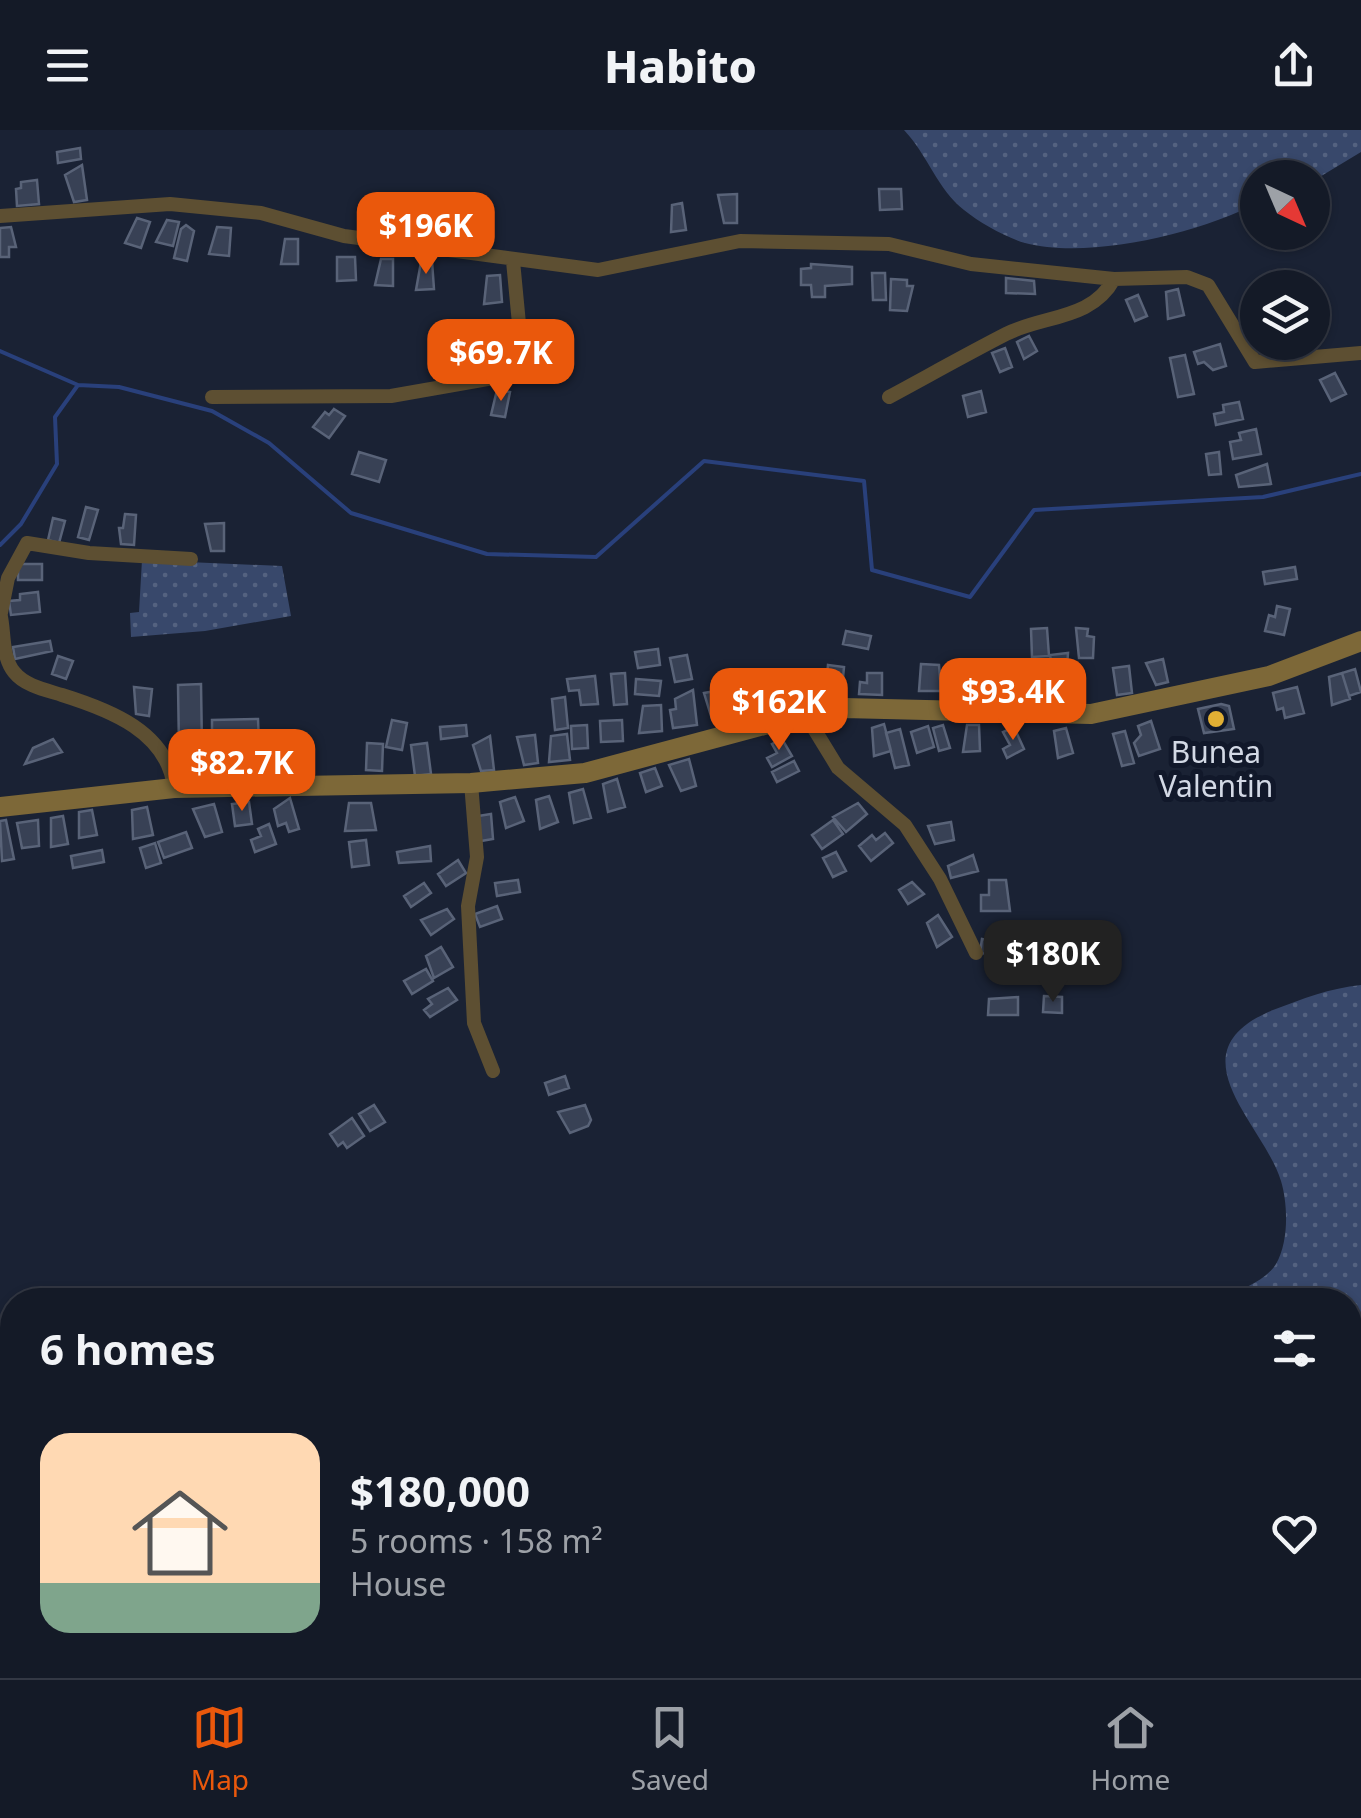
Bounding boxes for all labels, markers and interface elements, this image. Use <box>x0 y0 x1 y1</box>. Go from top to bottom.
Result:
text: Habito <box>604 35 757 96</box>
icon: menu <box>40 38 95 93</box>
icon: share <box>1266 38 1321 93</box>
north arrow <box>1240 160 1330 250</box>
map controls <box>1240 160 1330 360</box>
pin: $196K <box>356 192 496 277</box>
text: $196K <box>379 203 473 246</box>
button: layers <box>1240 270 1330 360</box>
pin: $69.7K <box>420 319 582 404</box>
text: $69.7K <box>449 330 553 373</box>
pin: $93.4K <box>932 658 1094 743</box>
pin: $162K <box>709 668 849 753</box>
text: $93.4K <box>961 669 1065 712</box>
text: $162K <box>732 679 826 722</box>
marker: Bunea Valentin <box>1205 708 1227 730</box>
pin: $82.7K <box>161 729 323 814</box>
place label: Bunea Valentin <box>1159 731 1273 806</box>
text: $82.7K <box>190 740 294 783</box>
pin: $180K <box>983 920 1123 1005</box>
text: $180K <box>1006 931 1100 974</box>
text: 6 homes <box>40 1320 216 1377</box>
icon: filters <box>1267 1321 1322 1376</box>
text: $180,000 <box>350 1462 530 1519</box>
icon: home <box>120 1473 240 1593</box>
icon: heart <box>1267 1506 1322 1561</box>
text: 5 rooms · 158 m² <box>350 1519 603 1562</box>
text: House <box>350 1562 446 1605</box>
tab: Map <box>191 1700 249 1798</box>
tab: Saved <box>631 1700 709 1798</box>
tab: Home <box>1091 1700 1170 1798</box>

